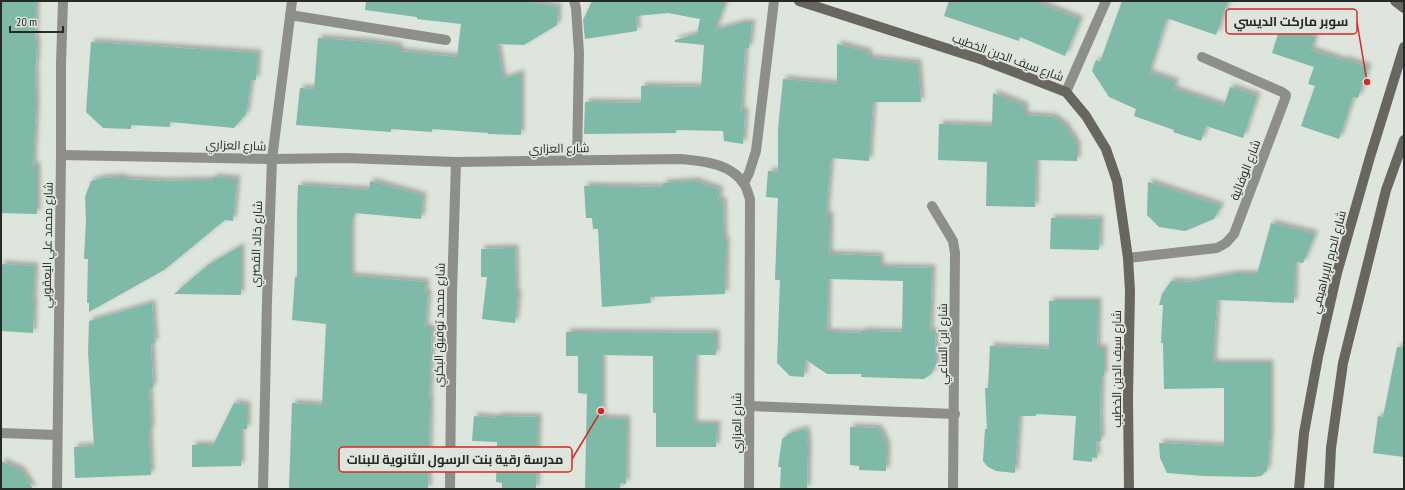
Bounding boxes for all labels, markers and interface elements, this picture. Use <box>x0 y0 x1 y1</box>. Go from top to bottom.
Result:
scale bar <box>10 8 63 34</box>
callout: سوبر ماركت الديسي <box>1226 9 1357 34</box>
text: سوبر ماركت الديسي <box>1234 13 1348 32</box>
text: 20 m <box>16 14 37 29</box>
street label: شارع سيف الدين الخطيب <box>950 30 1066 85</box>
street label: شارع العزاري <box>205 136 267 157</box>
street label: شارع الوفائية <box>1227 137 1264 203</box>
street label: شارع العزاري <box>529 140 590 159</box>
street label: شارع محمد علي اليعقوبي <box>38 182 59 308</box>
street label: شارع خالد القصري <box>247 200 268 288</box>
street label: شارع الحرم الإبراهيمي <box>1307 209 1352 316</box>
street label: شارع محمد توفيق البكري <box>430 263 451 387</box>
street label: شارع ابن الساعي <box>935 303 953 385</box>
street label: شارع سيف الدين الخطيب <box>1109 310 1125 428</box>
street label: شارع العزاري <box>729 393 747 453</box>
callout: مدرسة رقية بنت الرسول الثانوية للبنات <box>339 447 572 472</box>
text: مدرسة رقية بنت الرسول الثانوية للبنات <box>347 451 563 468</box>

